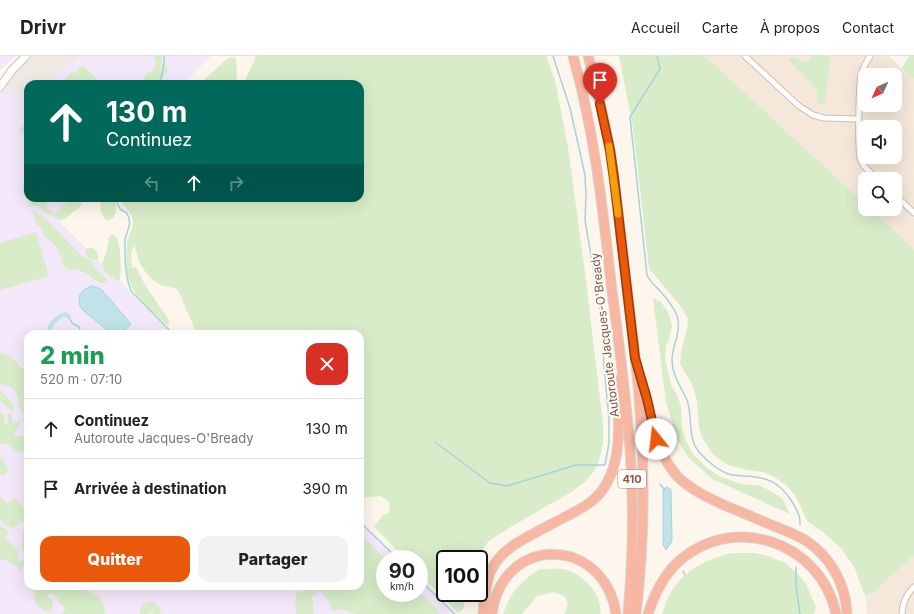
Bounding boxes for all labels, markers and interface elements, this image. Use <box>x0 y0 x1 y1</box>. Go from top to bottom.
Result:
text: Drivr <box>20 16 66 39</box>
text: Accueil <box>631 19 680 36</box>
text: Carte <box>702 19 738 36</box>
text: À propos <box>760 19 820 36</box>
text: Contact <box>842 19 894 36</box>
pin <box>583 63 617 104</box>
north arrow <box>858 68 902 112</box>
map controls <box>858 68 902 216</box>
icon: arrive <box>589 69 611 91</box>
text: 130 m <box>106 95 187 129</box>
icon: ahead <box>40 96 92 148</box>
button: sound <box>858 120 902 164</box>
text: Continuez <box>106 129 192 150</box>
icon: left <box>141 172 163 194</box>
icon: ahead <box>183 172 205 194</box>
icon: right <box>225 172 247 194</box>
button: search <box>858 172 902 216</box>
street label: Autoroute Jacques-O'Bready <box>587 252 622 418</box>
text: 2 min <box>40 341 105 370</box>
button: close <box>306 343 348 385</box>
text: 520 m · 07:10 <box>40 371 122 387</box>
text: Continuez <box>74 411 149 430</box>
icon: ahead <box>40 418 62 440</box>
position arrow <box>635 418 677 460</box>
text: 130 m <box>306 419 348 438</box>
text: Autoroute Jacques-O'Bready <box>74 430 254 446</box>
road number: 410 <box>618 470 646 488</box>
icon: arrive <box>40 478 62 500</box>
text: Arrivée à destination <box>74 479 227 498</box>
text: 390 m <box>303 479 348 498</box>
button: Quitter <box>40 536 190 582</box>
button: Partager <box>198 536 348 582</box>
speed limit sign: 100 <box>436 550 488 602</box>
text: 90 <box>389 559 415 583</box>
text: km/h <box>390 580 414 592</box>

